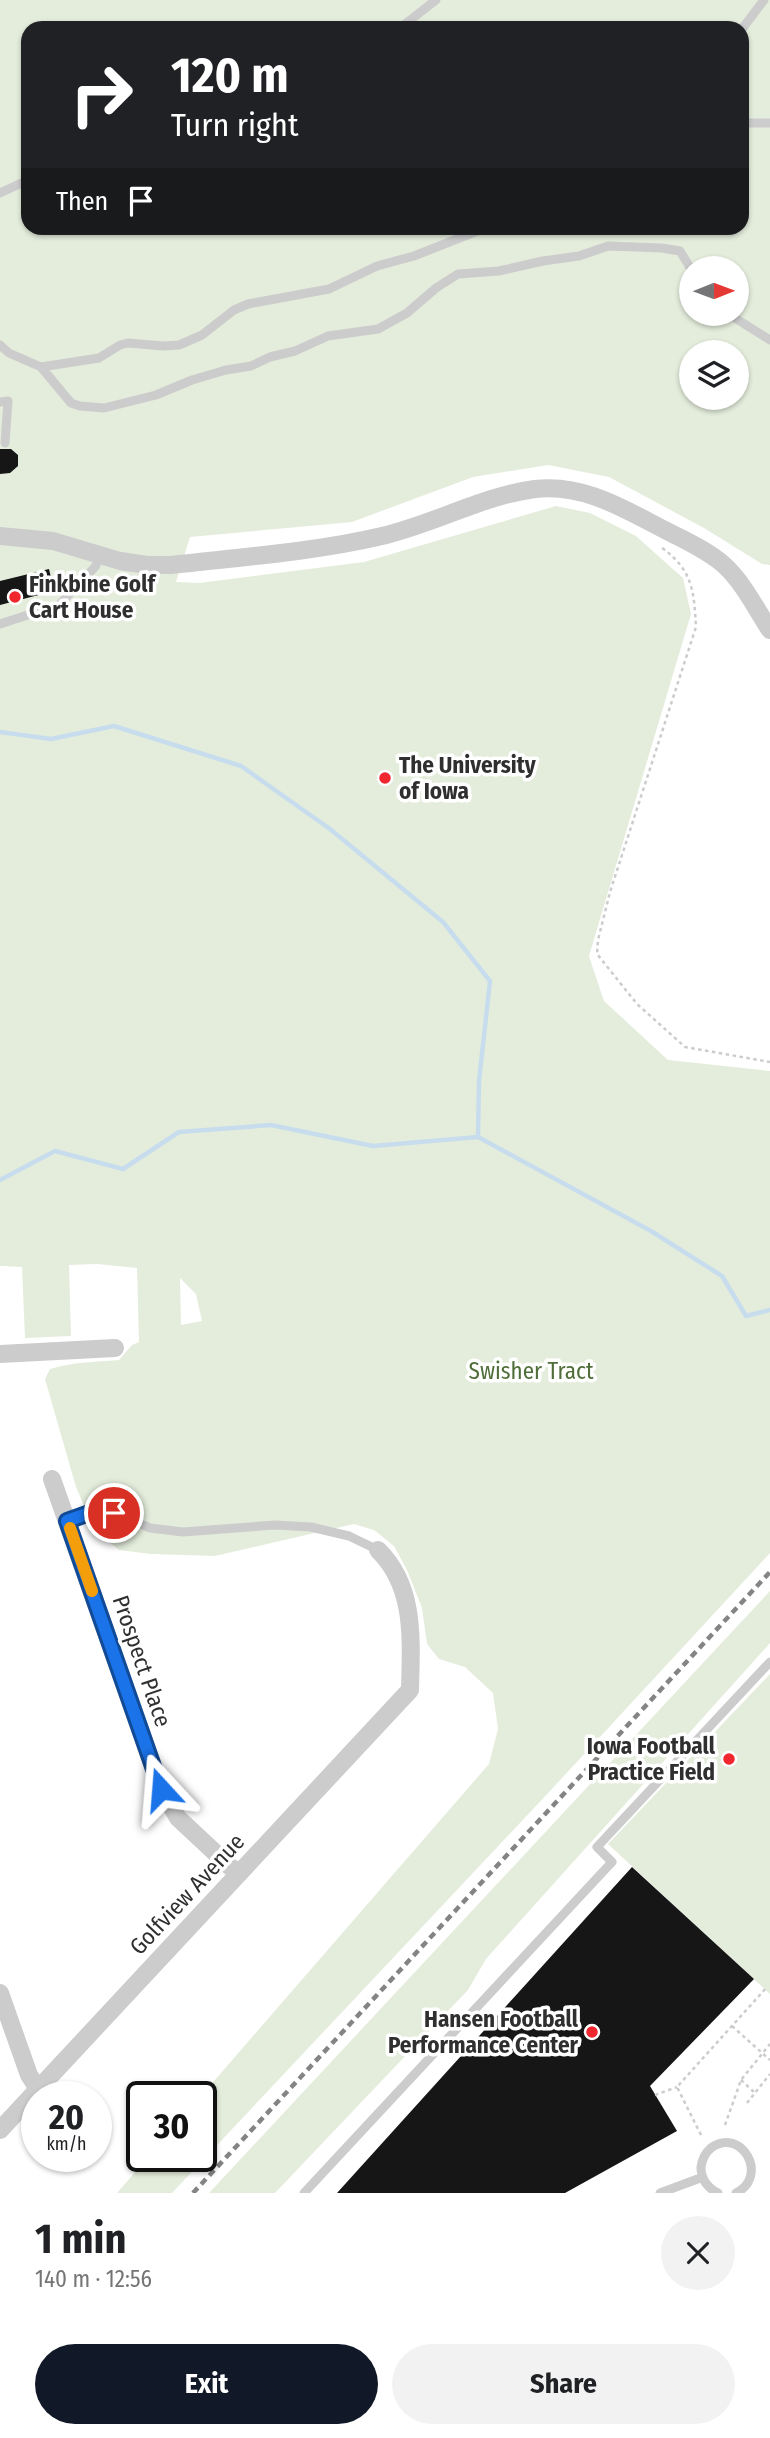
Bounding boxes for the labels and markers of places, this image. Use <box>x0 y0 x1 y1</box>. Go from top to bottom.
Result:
place label: Finkbine Golf Cart House <box>29 570 157 624</box>
marker: Finkbine Golf Cart House <box>7 589 23 605</box>
place label: The University of Iowa <box>399 751 537 805</box>
marker: The University of Iowa <box>377 770 393 786</box>
pin <box>84 1483 144 1543</box>
place label: Iowa Football Practice Field <box>587 1732 716 1786</box>
marker: Iowa Football Practice Field <box>721 1751 737 1767</box>
place label: Hansen Football Performance Center <box>388 2005 579 2059</box>
marker: Hansen Football Performance Center <box>584 2024 600 2040</box>

